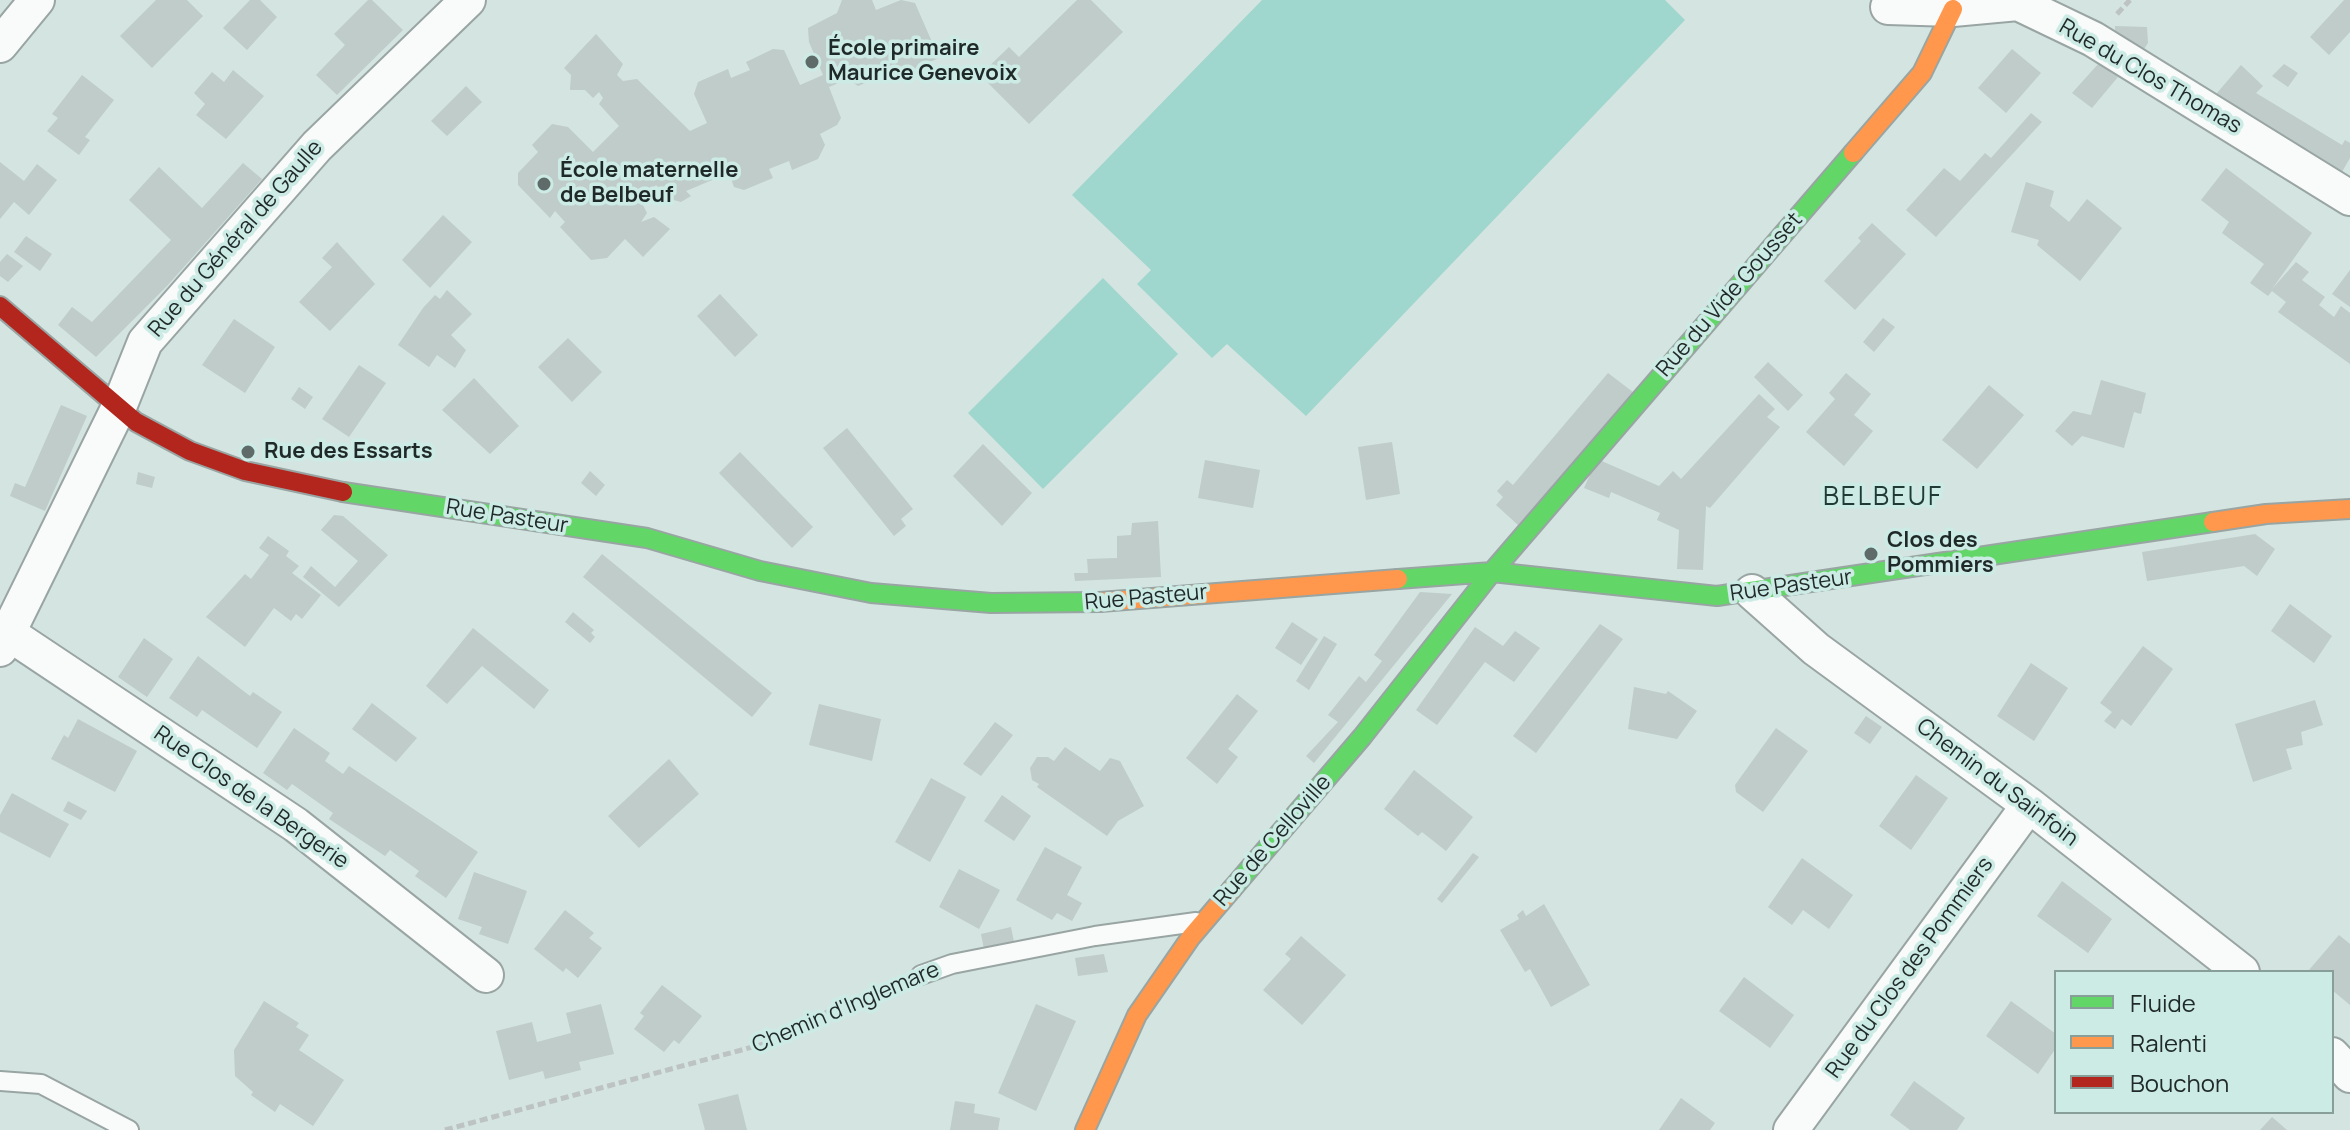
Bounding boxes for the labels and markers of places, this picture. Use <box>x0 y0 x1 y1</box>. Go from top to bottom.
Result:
place label: École primaire Maurice Genevoix <box>828 36 1017 88</box>
marker: École primaire Maurice Genevoix <box>803 53 821 71</box>
place label: École maternelle de Belbeuf <box>560 158 738 210</box>
marker: École maternelle de Belbeuf <box>535 175 553 193</box>
place label: Rue des Essarts <box>264 439 433 465</box>
marker: Rue des Essarts <box>239 443 257 461</box>
place label: Clos des Pommiers <box>1887 528 1994 580</box>
marker: Clos des Pommiers <box>1862 545 1880 563</box>

